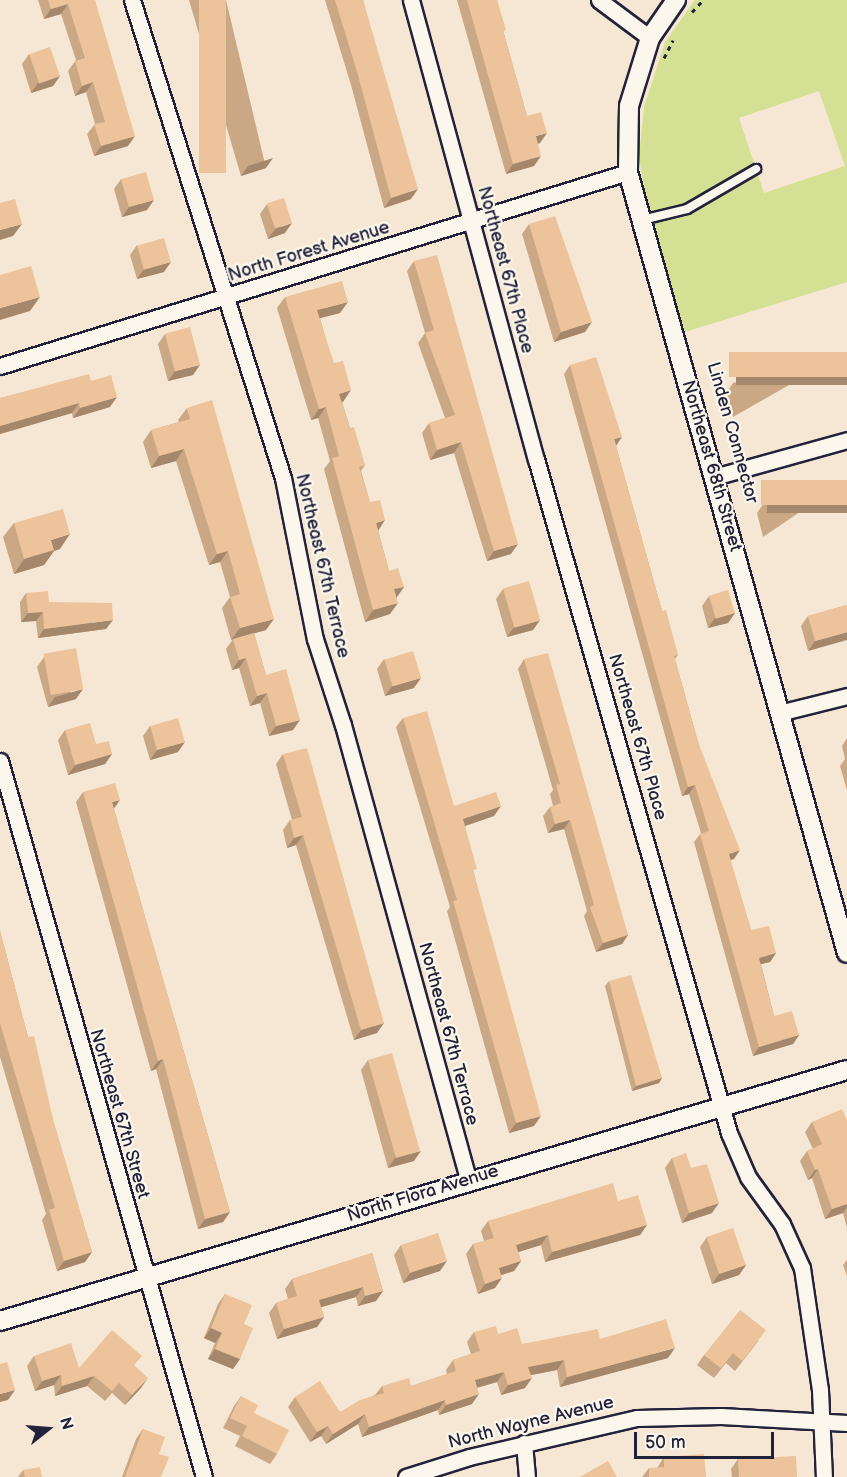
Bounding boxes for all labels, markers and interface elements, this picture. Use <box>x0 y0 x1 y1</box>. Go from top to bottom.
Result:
street label: Northeast 67th Place <box>472 184 538 356</box>
street label: North Forest Avenue <box>226 217 392 287</box>
street label: Linden Connector <box>701 360 763 506</box>
street label: Northeast 68th Street <box>676 378 746 554</box>
street label: Northeast 67th Terrace <box>290 472 354 660</box>
street label: Northeast 67th Place <box>603 651 671 823</box>
street label: Northeast 67th Terrace <box>413 940 483 1128</box>
street label: Northeast 67th Street <box>84 1027 154 1201</box>
street label: North Flora Avenue <box>345 1161 501 1227</box>
street label: North Wayne Avenue <box>446 1392 616 1454</box>
north arrow <box>18 1399 78 1459</box>
text: N <box>55 1415 77 1432</box>
scale bar <box>637 1420 776 1458</box>
text: 50 m <box>645 1432 686 1453</box>

